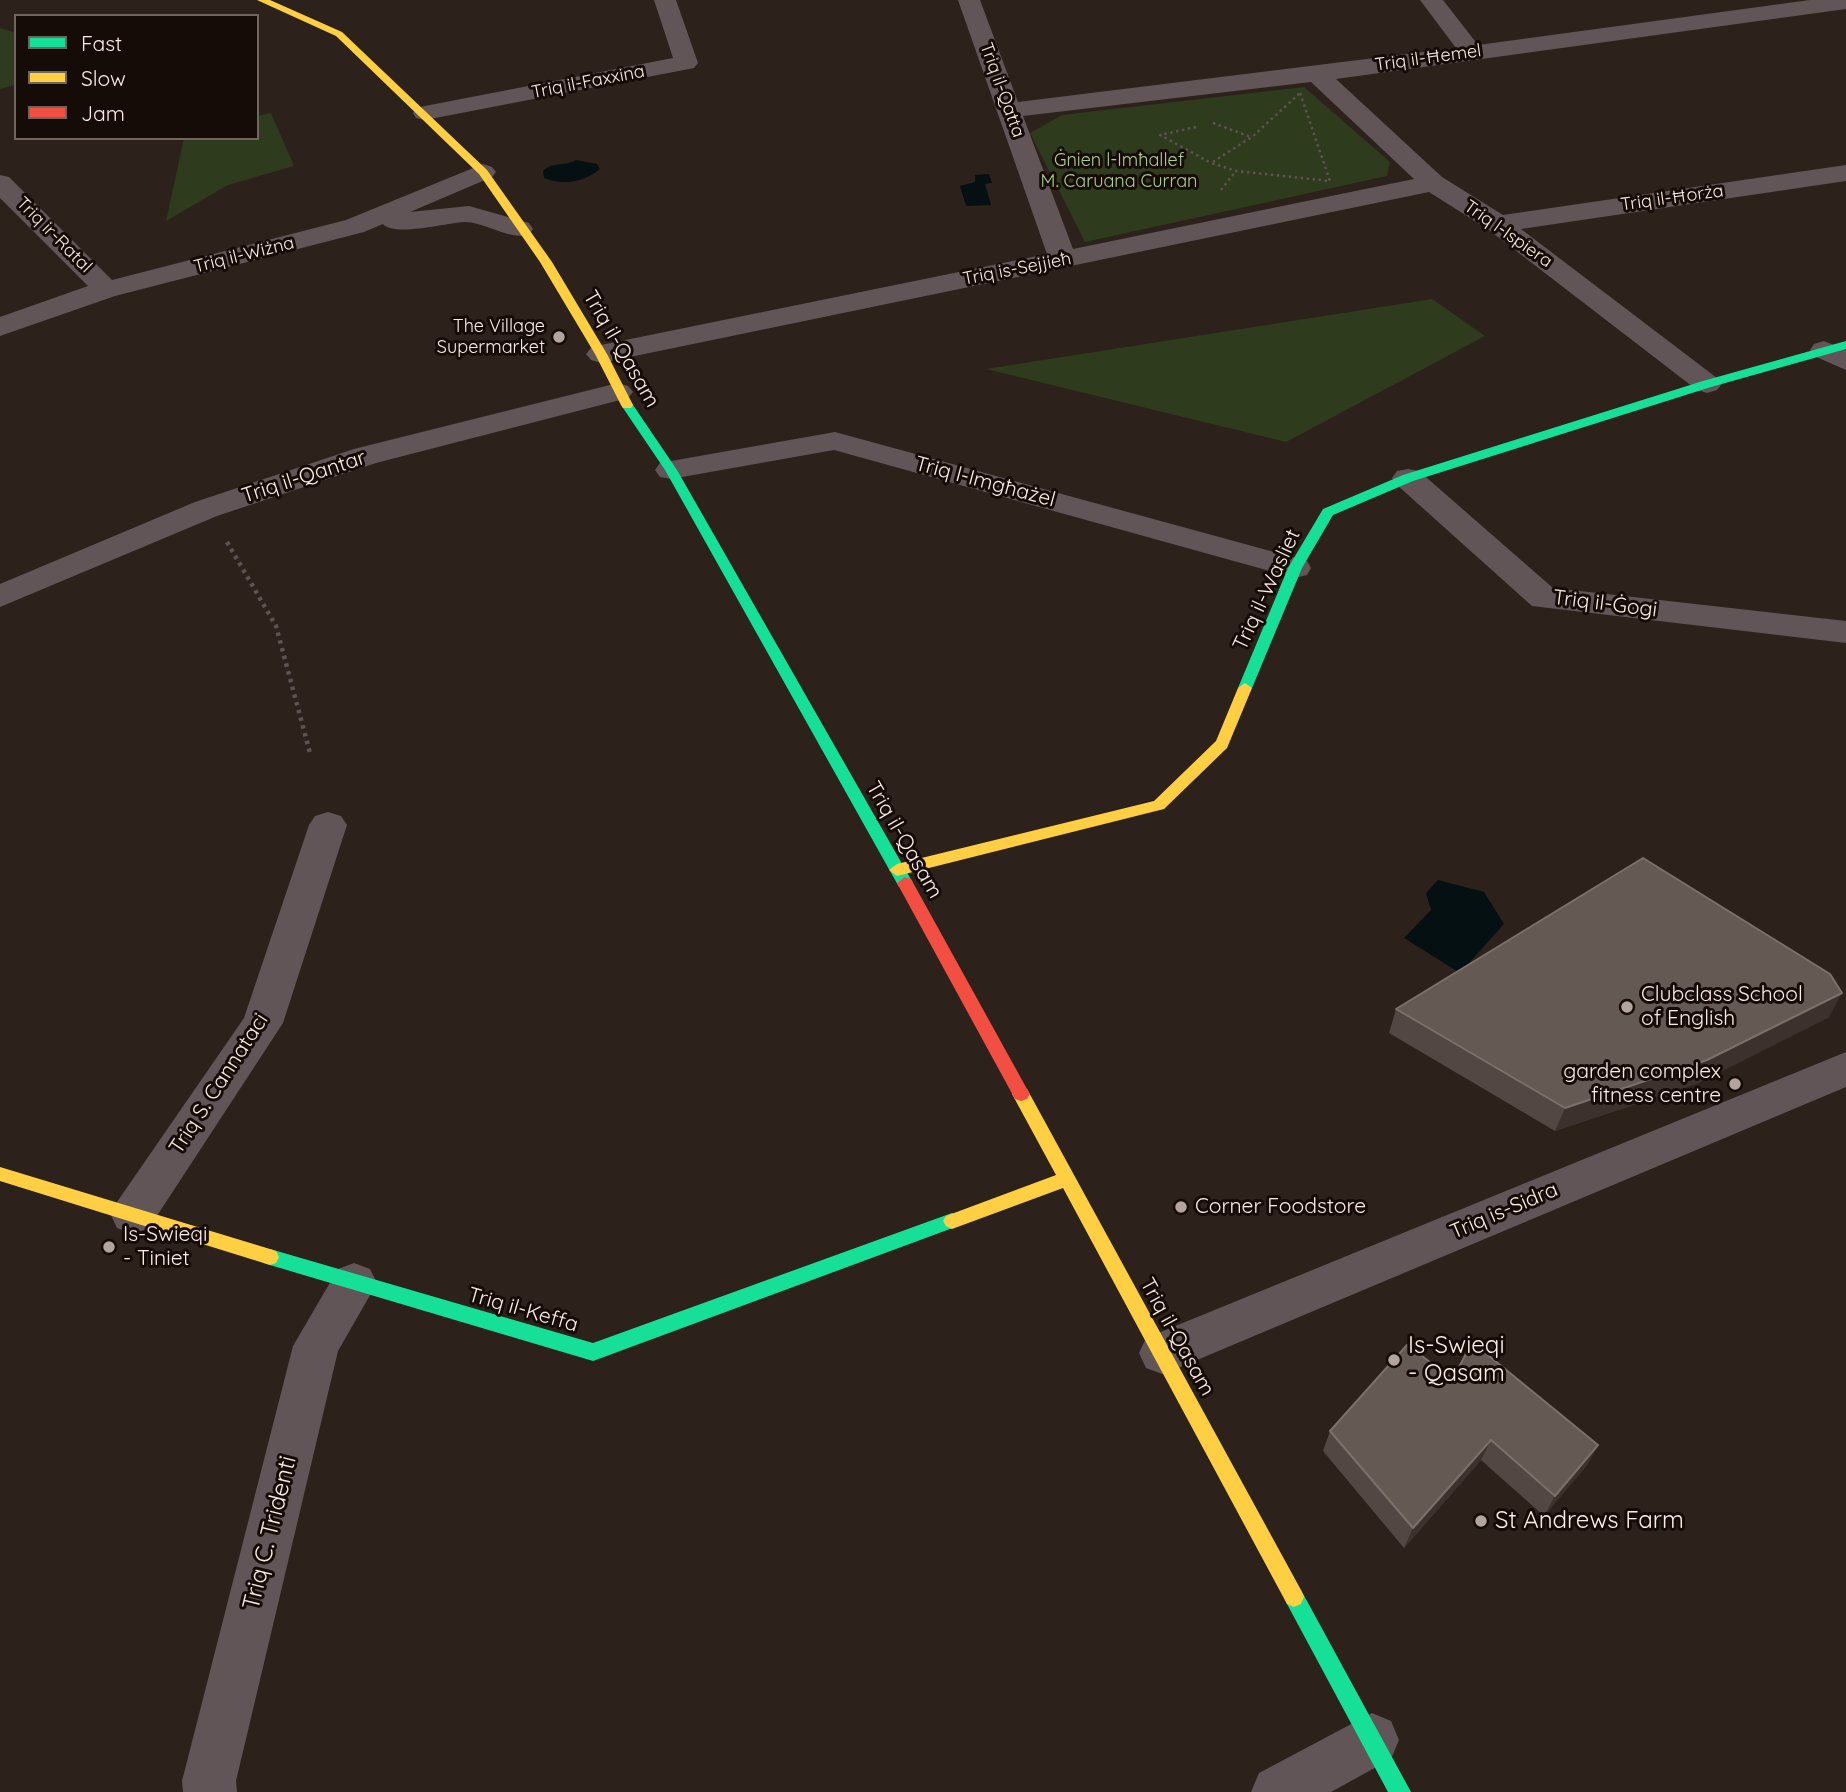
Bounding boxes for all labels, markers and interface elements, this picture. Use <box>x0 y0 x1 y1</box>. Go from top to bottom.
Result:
legend <box>14 14 259 140</box>
text: Fast <box>81 30 122 56</box>
street label: Triq il-Qatta <box>975 40 1029 140</box>
street label: Triq il-Ħemel <box>1373 40 1483 76</box>
street label: Triq il-Faxxina <box>530 60 646 104</box>
text: Slow <box>81 65 126 91</box>
text: Jam <box>81 100 125 126</box>
park label: Ġnien l-Imħallef M. Caruana Curran <box>1041 150 1197 192</box>
street label: Triq il-Ħorża <box>1619 180 1725 216</box>
street label: Triq ir-Ratal <box>12 193 96 277</box>
street label: Triq l-Ispiera <box>1460 196 1556 272</box>
street label: Triq il-Wiżna <box>192 232 296 278</box>
street label: Triq is-Sejjieħ <box>961 248 1073 290</box>
street label: Triq il-Qasam <box>577 286 665 412</box>
place label: The Village Supermarket <box>437 316 545 358</box>
marker: The Village Supermarket <box>551 329 567 345</box>
street label: Triq il-Qantar <box>239 445 369 509</box>
street label: Triq l-Imgħażel <box>912 451 1058 513</box>
street label: Triq il-Wasliet <box>1228 525 1306 655</box>
street label: Triq il-Ġogi <box>1551 585 1659 623</box>
street label: Triq il-Qasam <box>860 777 948 903</box>
place label: Clubclass School of English <box>1641 982 1803 1032</box>
marker: Clubclass School of English <box>1619 999 1635 1015</box>
street label: Triq S. Cannataci <box>164 1009 274 1159</box>
place label: garden complex fitness centre <box>1563 1059 1721 1109</box>
marker: garden complex fitness centre <box>1727 1076 1743 1092</box>
street label: Triq is-Sidra <box>1446 1177 1562 1245</box>
place label: Corner Foodstore <box>1195 1194 1366 1220</box>
marker: Corner Foodstore <box>1173 1199 1189 1215</box>
place label: Is-Swieqi - Tiniet <box>123 1222 207 1272</box>
marker: Is-Swieqi - Tiniet <box>101 1239 117 1255</box>
street label: Triq il-Qasam <box>1134 1274 1220 1400</box>
street label: Triq il-Keffa <box>465 1282 581 1338</box>
place label: Is-Swieqi - Qasam <box>1408 1332 1505 1388</box>
marker: Is-Swieqi - Qasam <box>1386 1352 1402 1368</box>
street label: Triq C. Tridenti <box>237 1453 303 1613</box>
place label: St Andrews Farm <box>1495 1507 1684 1535</box>
marker: St Andrews Farm <box>1473 1513 1489 1529</box>

